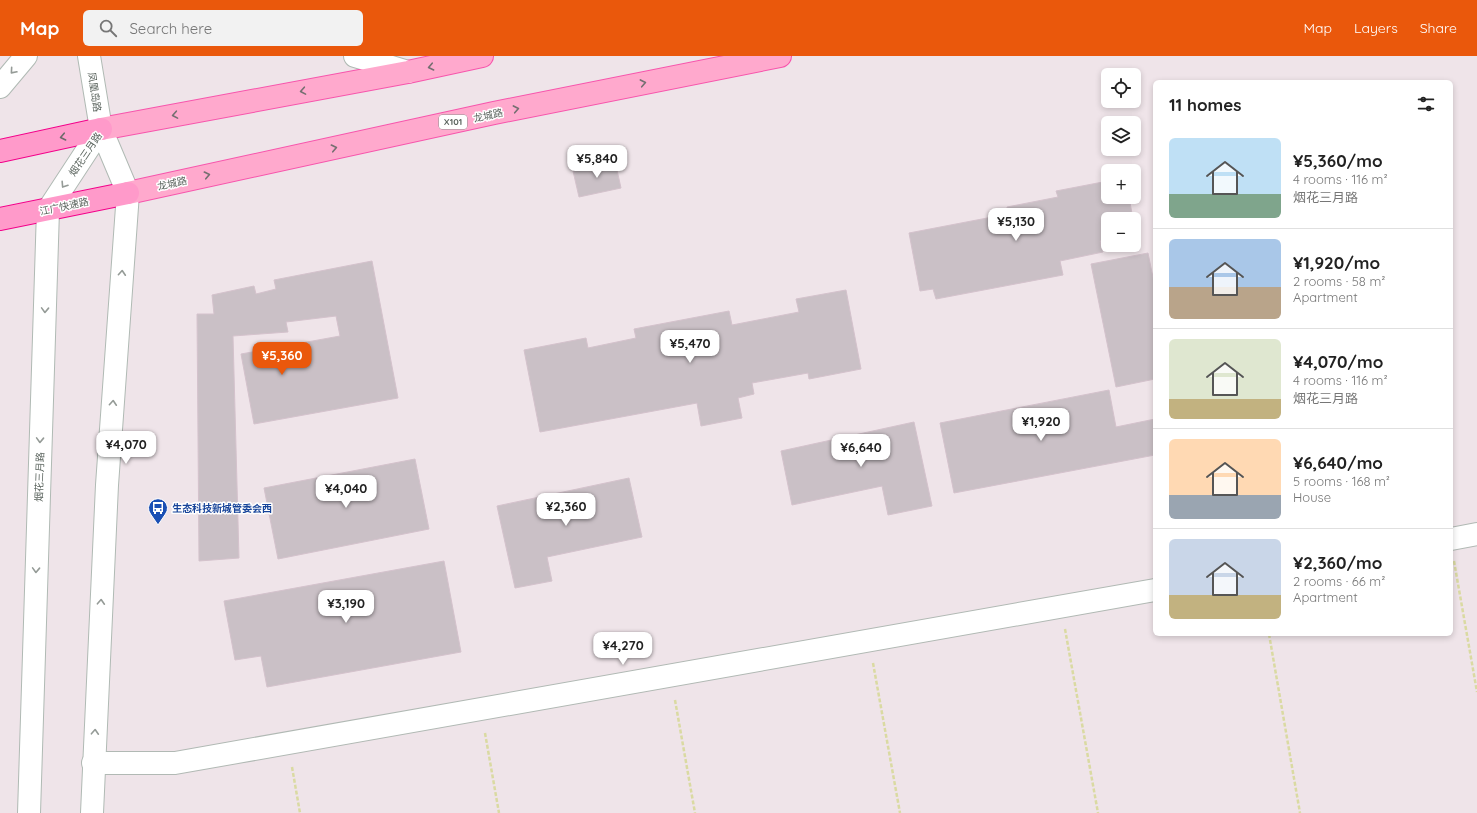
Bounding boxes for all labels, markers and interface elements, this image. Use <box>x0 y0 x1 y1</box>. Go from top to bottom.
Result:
search box <box>83 10 363 46</box>
text: Map <box>20 16 59 40</box>
icon: search <box>97 17 119 39</box>
text: Search here <box>129 19 212 38</box>
text: Map <box>1303 19 1332 37</box>
text: Layers <box>1354 19 1398 37</box>
text: Share <box>1420 19 1457 37</box>
one-way arrow <box>427 62 434 71</box>
one-way arrow <box>11 67 18 74</box>
map controls <box>1101 68 1141 252</box>
button: locate <box>1101 68 1141 108</box>
street label: 凤凰岛路 <box>85 71 104 113</box>
one-way arrow <box>640 80 647 88</box>
one-way arrow <box>300 87 306 95</box>
icon: filters <box>1415 93 1437 115</box>
text: 11 homes <box>1169 94 1241 115</box>
one-way arrow <box>513 105 519 114</box>
street label: 龙城路 <box>472 106 504 125</box>
one-way arrow <box>172 110 178 119</box>
road number: X101 <box>439 115 467 129</box>
button: layers <box>1101 116 1141 156</box>
street label: 烟花三月路 <box>66 130 105 179</box>
one-way arrow <box>60 132 66 140</box>
one-way arrow <box>331 144 337 152</box>
pin: ¥5,840 <box>564 145 630 179</box>
text: ¥5,840 <box>576 150 618 166</box>
text: ¥5,360/mo <box>1293 150 1383 171</box>
icon: home <box>1201 154 1249 202</box>
button: + <box>1101 164 1141 204</box>
text: 4 rooms · 116 m² <box>1293 171 1388 187</box>
one-way arrow <box>204 172 210 180</box>
street label: 龙城路 <box>156 174 188 193</box>
one-way arrow <box>61 181 69 188</box>
text: 烟花三月路 <box>1293 189 1358 205</box>
street label: 江广快速路 <box>38 195 90 218</box>
pin: ¥5,130 <box>983 208 1049 242</box>
button: − <box>1101 212 1141 252</box>
text: ¥5,130 <box>997 213 1035 229</box>
text: ¥1,920/mo <box>1293 252 1380 273</box>
icon: home <box>1201 255 1249 303</box>
one-way arrow <box>118 270 127 276</box>
text: 2 rooms · 58 m² <box>1293 273 1385 289</box>
text: Apartment <box>1293 289 1358 305</box>
one-way arrow <box>40 307 49 313</box>
pin: ¥5,470 <box>657 330 723 364</box>
text: ¥5,470 <box>669 335 711 351</box>
pin: ¥5,360 <box>249 342 315 376</box>
text: ¥5,360 <box>262 347 302 363</box>
text: ¥4,070/mo <box>1293 351 1383 372</box>
icon: home <box>1201 355 1249 403</box>
text: 4 rooms · 116 m² <box>1293 372 1388 388</box>
text: 烟花三月路 <box>1293 390 1358 406</box>
one-way arrow <box>109 400 118 406</box>
pin: ¥1,920 <box>1008 408 1074 442</box>
text: ¥1,920 <box>1021 413 1061 429</box>
pin: ¥4,070 <box>93 431 159 465</box>
pin: ¥6,640 <box>828 434 894 468</box>
text: ¥4,070 <box>105 436 147 452</box>
one-way arrow <box>36 437 45 443</box>
text: ¥6,640 <box>840 439 882 455</box>
street label: 烟花三月路 <box>32 452 47 502</box>
text: ¥6,640/mo <box>1293 452 1383 473</box>
icon: home <box>1201 455 1249 503</box>
text: 5 rooms · 168 m² <box>1293 473 1390 489</box>
pin: ¥4,040 <box>313 475 379 509</box>
text: ¥4,040 <box>325 480 367 496</box>
text: House <box>1293 489 1331 505</box>
pin: ¥2,360 <box>533 493 599 527</box>
bus stop icon: 生态科技新城管委会西 <box>147 497 169 525</box>
text: ¥2,360 <box>546 498 586 514</box>
place label: 生态科技新城管委会西 <box>172 502 272 515</box>
text: ¥2,360/mo <box>1293 552 1382 573</box>
icon: home <box>1201 555 1249 603</box>
one-way arrow <box>32 567 41 573</box>
text: 2 rooms · 66 m² <box>1293 573 1385 589</box>
text: Apartment <box>1293 589 1358 605</box>
pin: ¥3,190 <box>313 590 379 624</box>
text: ¥3,190 <box>327 595 365 611</box>
one-way arrow <box>97 599 106 605</box>
pin: ¥4,270 <box>590 632 656 666</box>
text: ¥4,270 <box>602 637 644 653</box>
one-way arrow <box>90 729 99 735</box>

